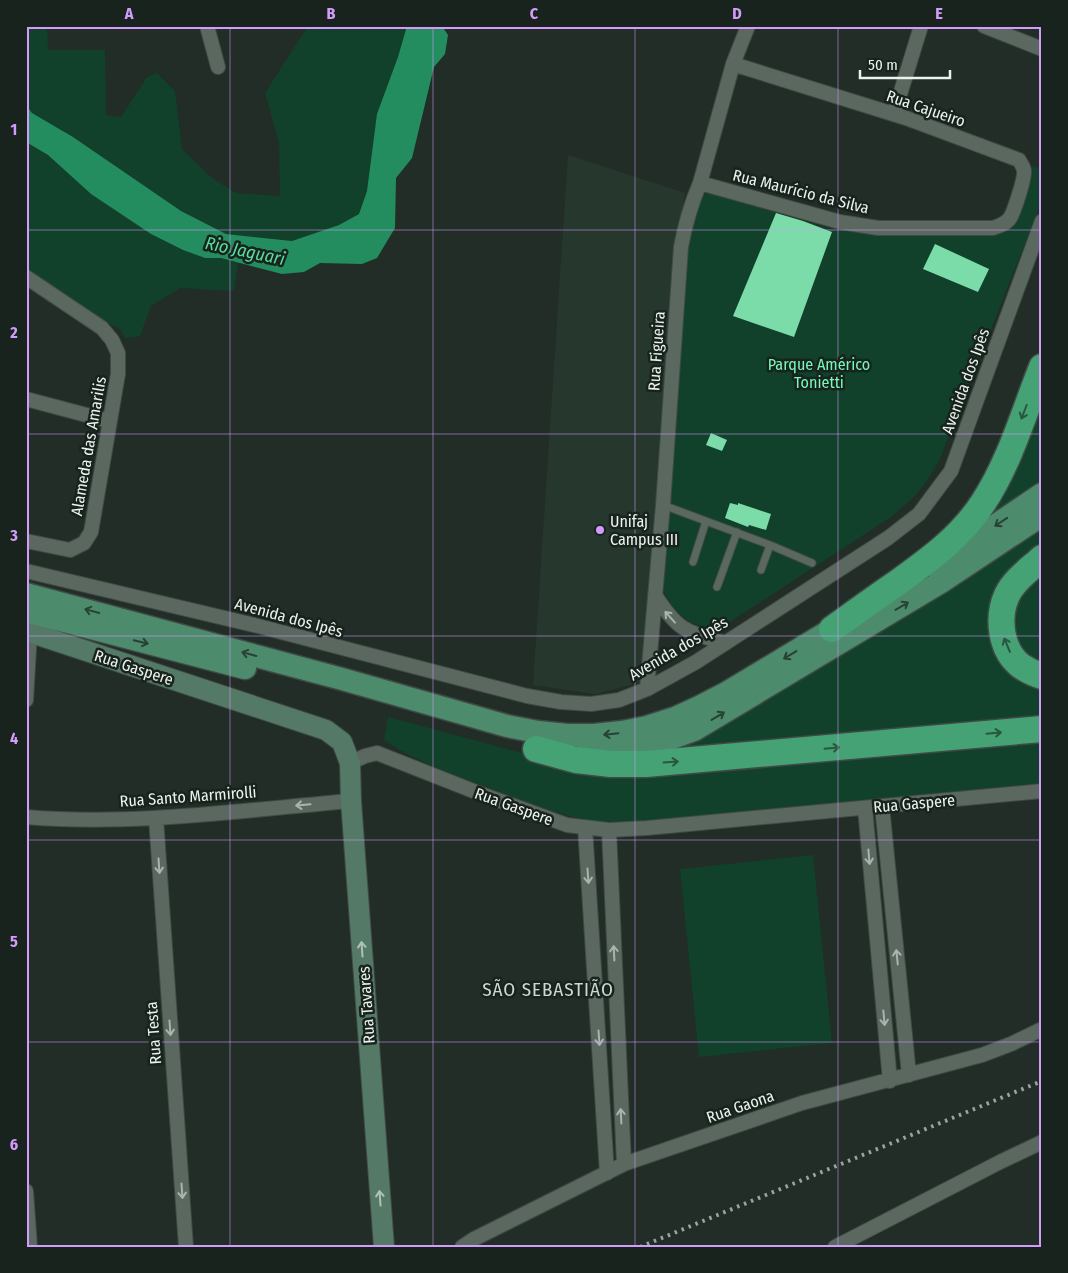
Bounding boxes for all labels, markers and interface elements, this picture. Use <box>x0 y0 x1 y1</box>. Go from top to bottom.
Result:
text: A <box>124 4 134 23</box>
text: B <box>327 4 336 23</box>
text: C <box>530 4 539 23</box>
text: D <box>732 4 742 23</box>
text: E <box>935 4 943 23</box>
scale bar <box>860 48 950 80</box>
text: 50 m <box>868 56 898 74</box>
street label: Rua Cajueiro <box>884 86 968 131</box>
text: 1 <box>11 120 17 139</box>
street label: Rua Maurício da Silva <box>731 165 871 218</box>
water label: Rio Jaguari <box>203 232 287 270</box>
street label: Rua Figueira <box>644 310 669 392</box>
text: 2 <box>9 323 18 342</box>
street label: Avenida dos Ipês <box>938 326 993 437</box>
park label: Parque Américo Tonietti <box>768 355 870 392</box>
street label: Alameda das Amarilis <box>67 375 110 517</box>
one-way arrow <box>1019 404 1028 419</box>
place label: Unifaj Campus III <box>610 512 678 549</box>
one-way arrow <box>995 517 1009 527</box>
marker: Unifaj Campus III <box>594 524 606 536</box>
text: 3 <box>9 526 18 545</box>
street label: Avenida dos Ipês <box>233 594 345 641</box>
one-way arrow <box>895 600 909 610</box>
one-way arrow <box>85 606 101 615</box>
one-way arrow <box>665 611 676 624</box>
street label: Avenida dos Ipês <box>625 612 731 684</box>
one-way arrow <box>132 638 148 647</box>
one-way arrow <box>1002 638 1011 653</box>
street label: Rua Gaspere <box>92 646 176 689</box>
one-way arrow <box>241 648 257 658</box>
one-way arrow <box>783 650 797 660</box>
one-way arrow <box>710 711 724 721</box>
text: 4 <box>10 729 18 748</box>
one-way arrow <box>603 729 619 739</box>
one-way arrow <box>986 729 1002 738</box>
one-way arrow <box>824 743 840 753</box>
one-way arrow <box>662 758 678 767</box>
street label: Rua Santo Marmirolli <box>119 782 257 811</box>
street label: Rua Gaspere <box>472 784 556 829</box>
street label: Rua Gaspere <box>872 790 956 817</box>
one-way arrow <box>295 800 311 810</box>
one-way arrow <box>865 848 874 864</box>
one-way arrow <box>154 858 164 874</box>
one-way arrow <box>584 868 593 884</box>
text: 5 <box>10 932 18 951</box>
one-way arrow <box>358 941 367 957</box>
one-way arrow <box>610 946 619 962</box>
one-way arrow <box>892 949 902 965</box>
street label: Rua Tavares <box>354 965 379 1044</box>
district label: SÃO SEBASTIÃO <box>482 978 614 1001</box>
street label: Rua Testa <box>142 1001 165 1065</box>
one-way arrow <box>880 1010 889 1026</box>
one-way arrow <box>166 1020 175 1036</box>
one-way arrow <box>594 1030 603 1046</box>
street label: Rua Gaona <box>704 1086 777 1127</box>
one-way arrow <box>617 1108 626 1124</box>
text: 6 <box>10 1135 18 1154</box>
one-way arrow <box>177 1182 186 1198</box>
one-way arrow <box>376 1190 385 1206</box>

